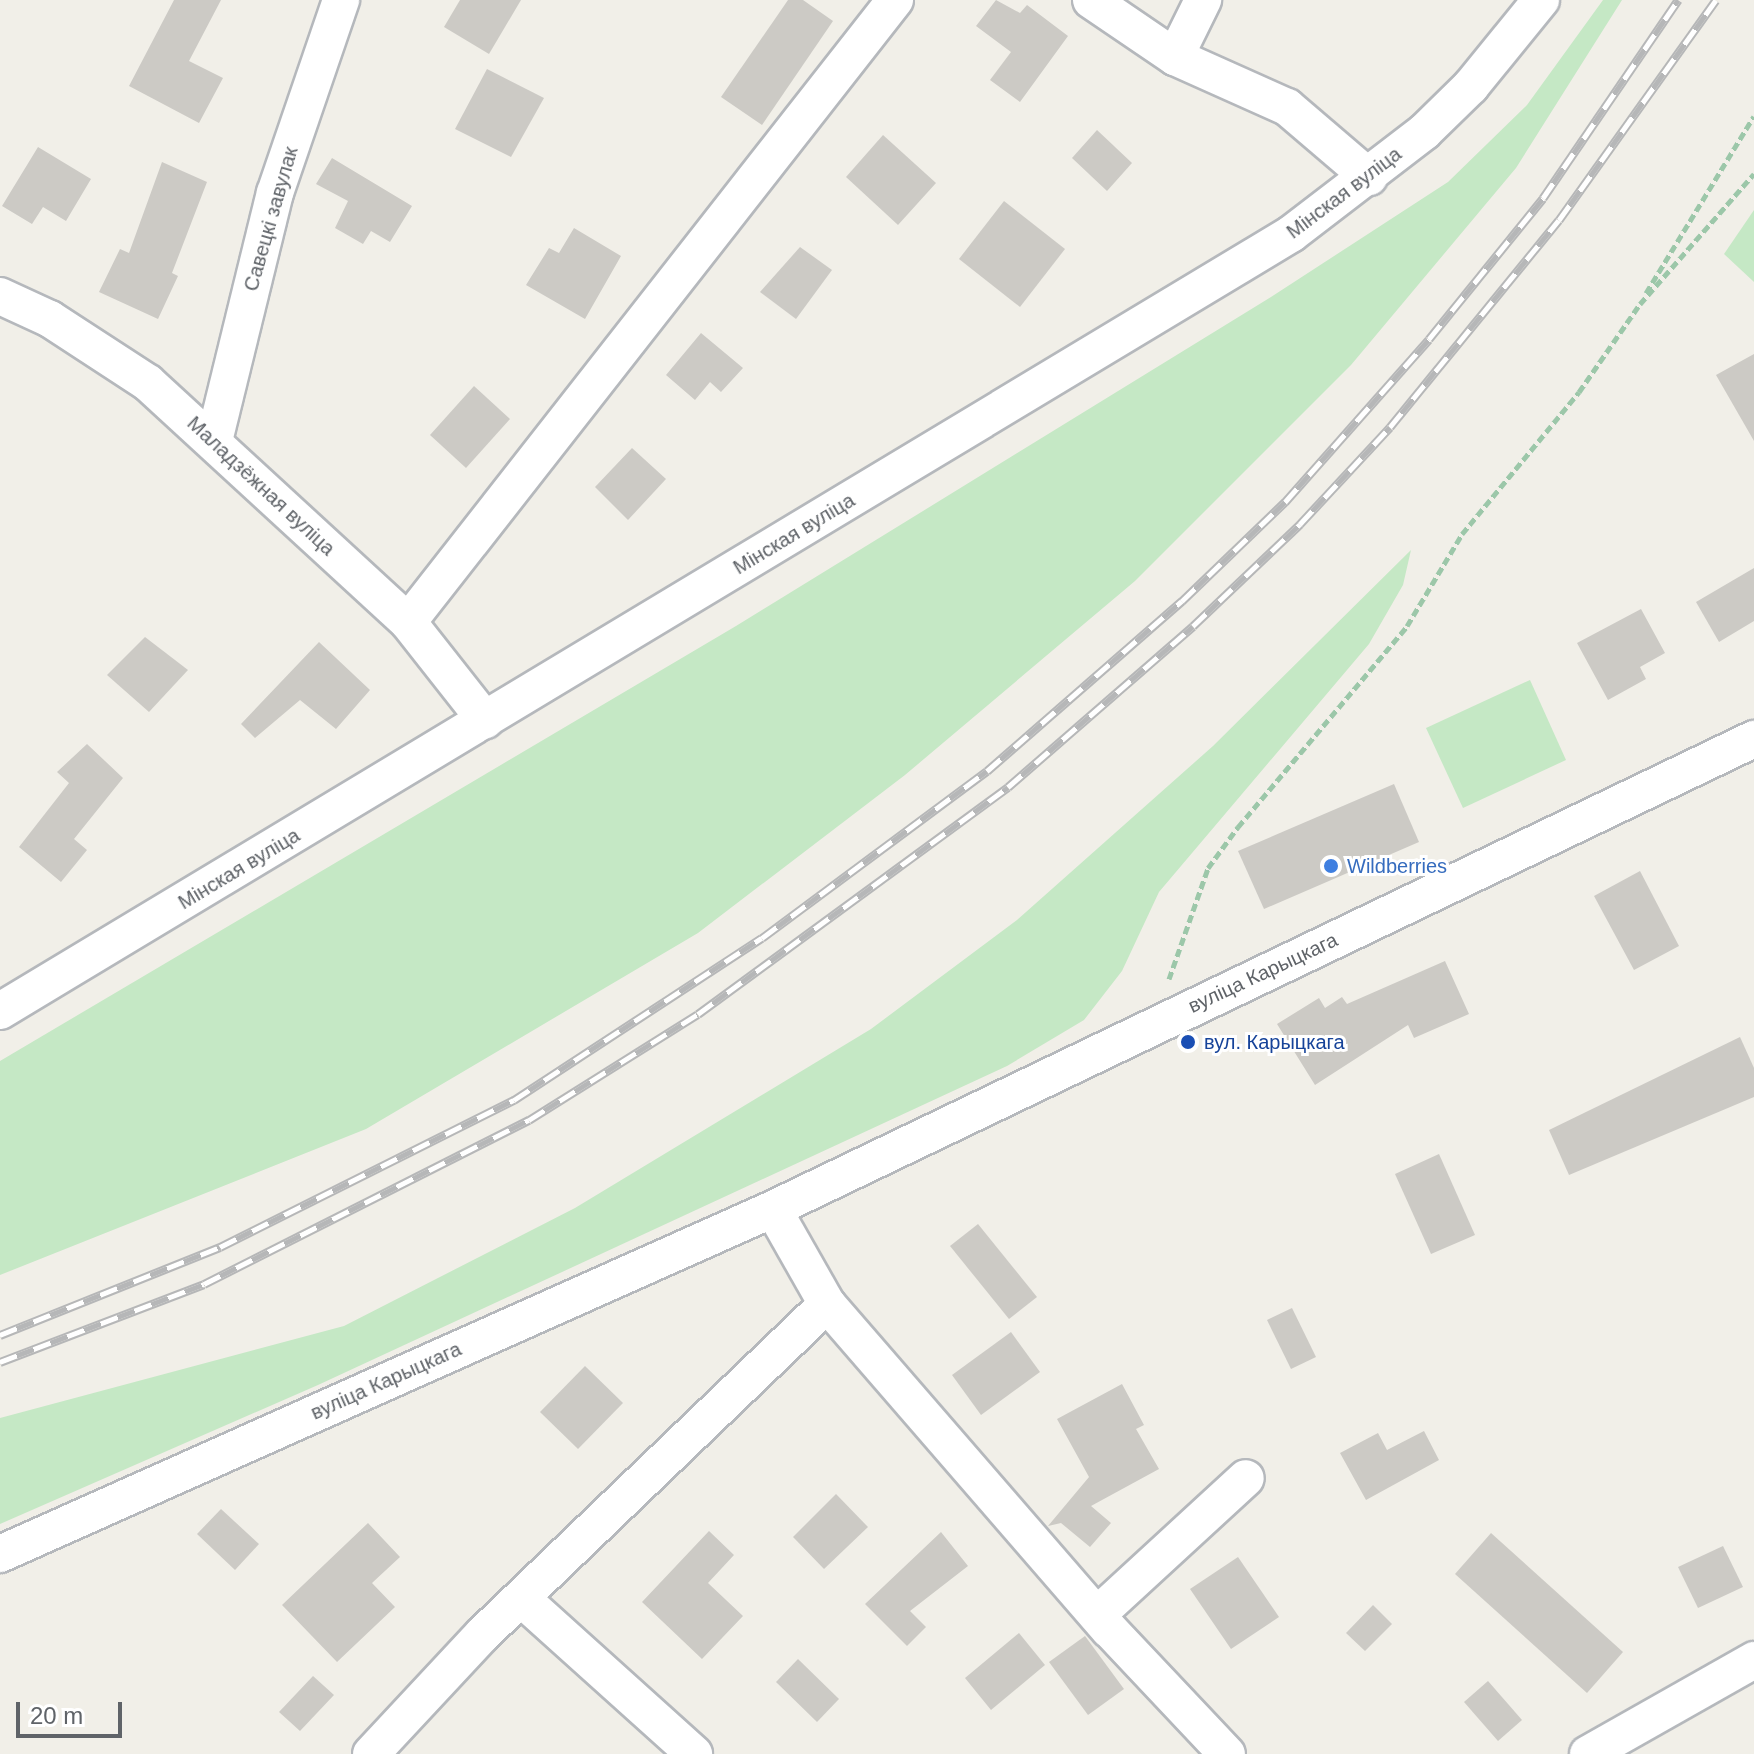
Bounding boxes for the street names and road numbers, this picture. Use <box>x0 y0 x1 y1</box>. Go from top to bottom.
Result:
street label: Мінская вуліца <box>1282 142 1406 244</box>
street label: Савецкі завулак <box>239 144 303 294</box>
street label: Маладзёжная вуліца <box>182 411 340 561</box>
street label: Мінская вуліца <box>729 488 859 580</box>
street label: Мінская вуліца <box>174 823 304 915</box>
street label: вуліца Карыцкага <box>1185 928 1341 1018</box>
street label: вуліца Карыцкага <box>307 1337 465 1425</box>

